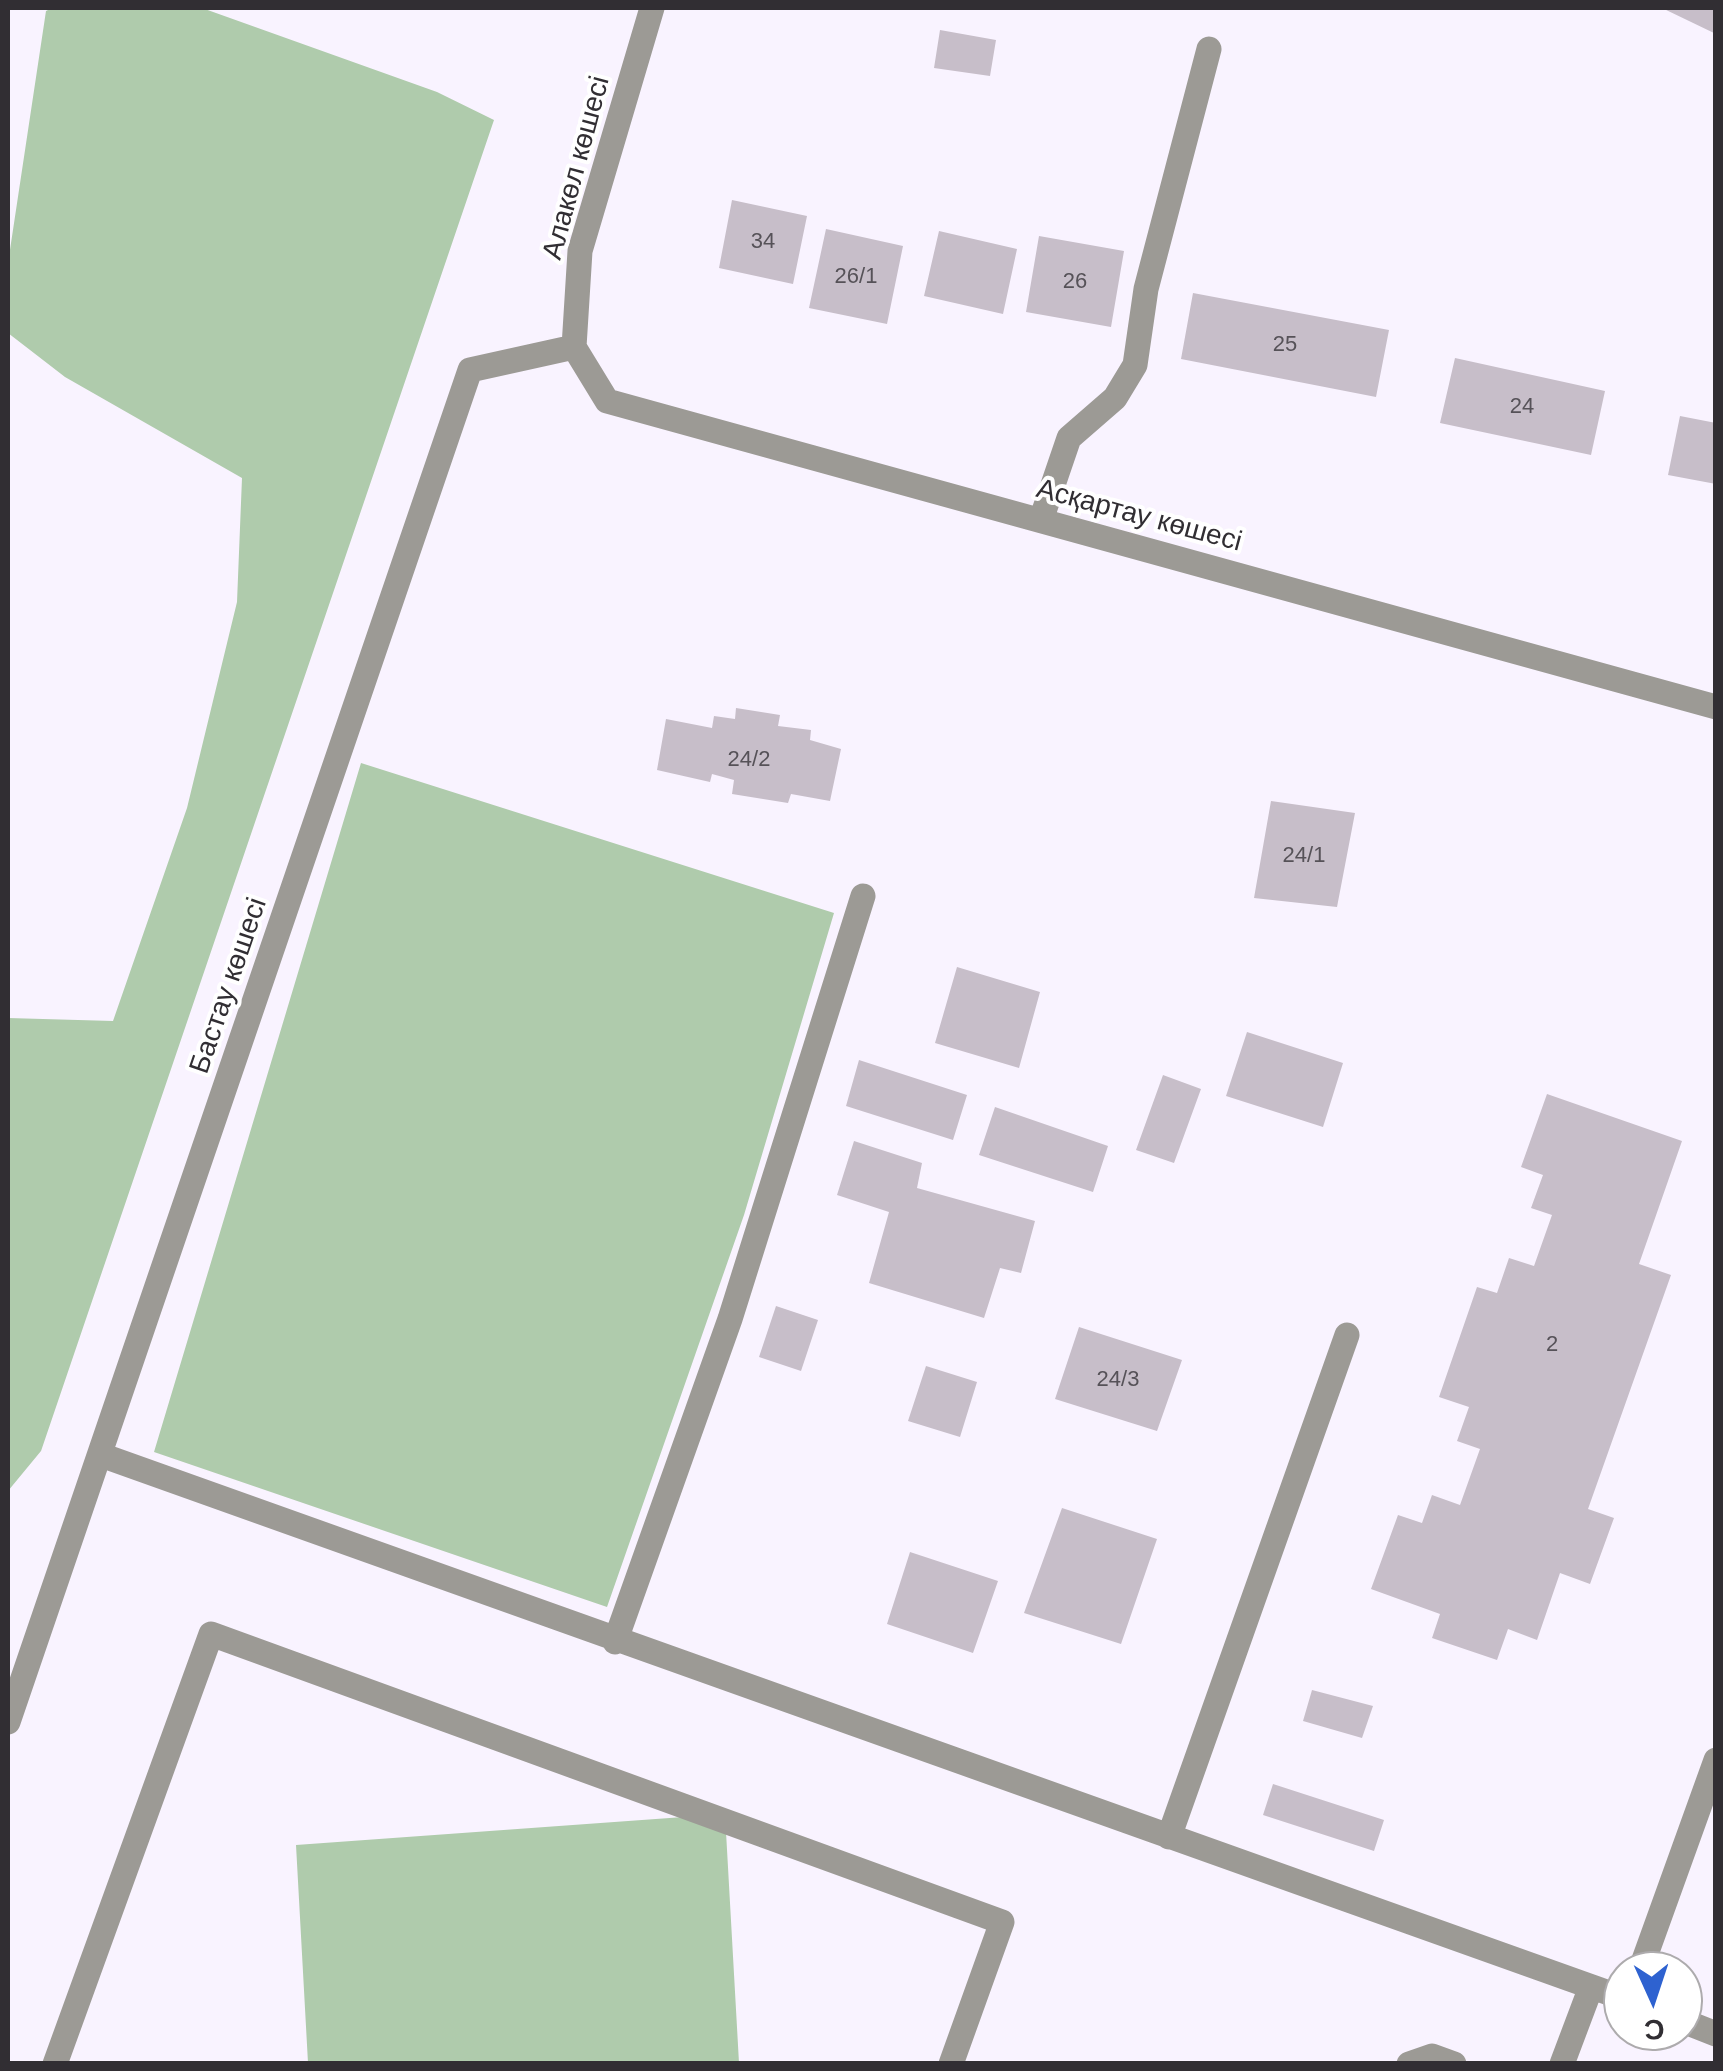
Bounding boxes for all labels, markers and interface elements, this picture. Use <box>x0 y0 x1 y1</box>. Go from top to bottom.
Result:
street label: Алакөл көшесі <box>536 73 618 263</box>
house number: 34 <box>751 229 775 255</box>
house number: 26/1 <box>835 264 877 290</box>
house number: 26 <box>1063 269 1087 295</box>
house number: 25 <box>1273 332 1297 358</box>
house number: 24 <box>1510 394 1534 420</box>
street label: Асқартау көшесі <box>1033 472 1245 560</box>
house number: 24/2 <box>728 747 770 773</box>
house number: 24/1 <box>1283 843 1325 869</box>
street label: Бастау көшесі <box>183 894 275 1078</box>
house number: 2 <box>1546 1332 1558 1358</box>
house number: 24/3 <box>1097 1367 1139 1393</box>
north arrow <box>1603 1951 1703 2051</box>
text: С <box>1644 2013 1665 2045</box>

